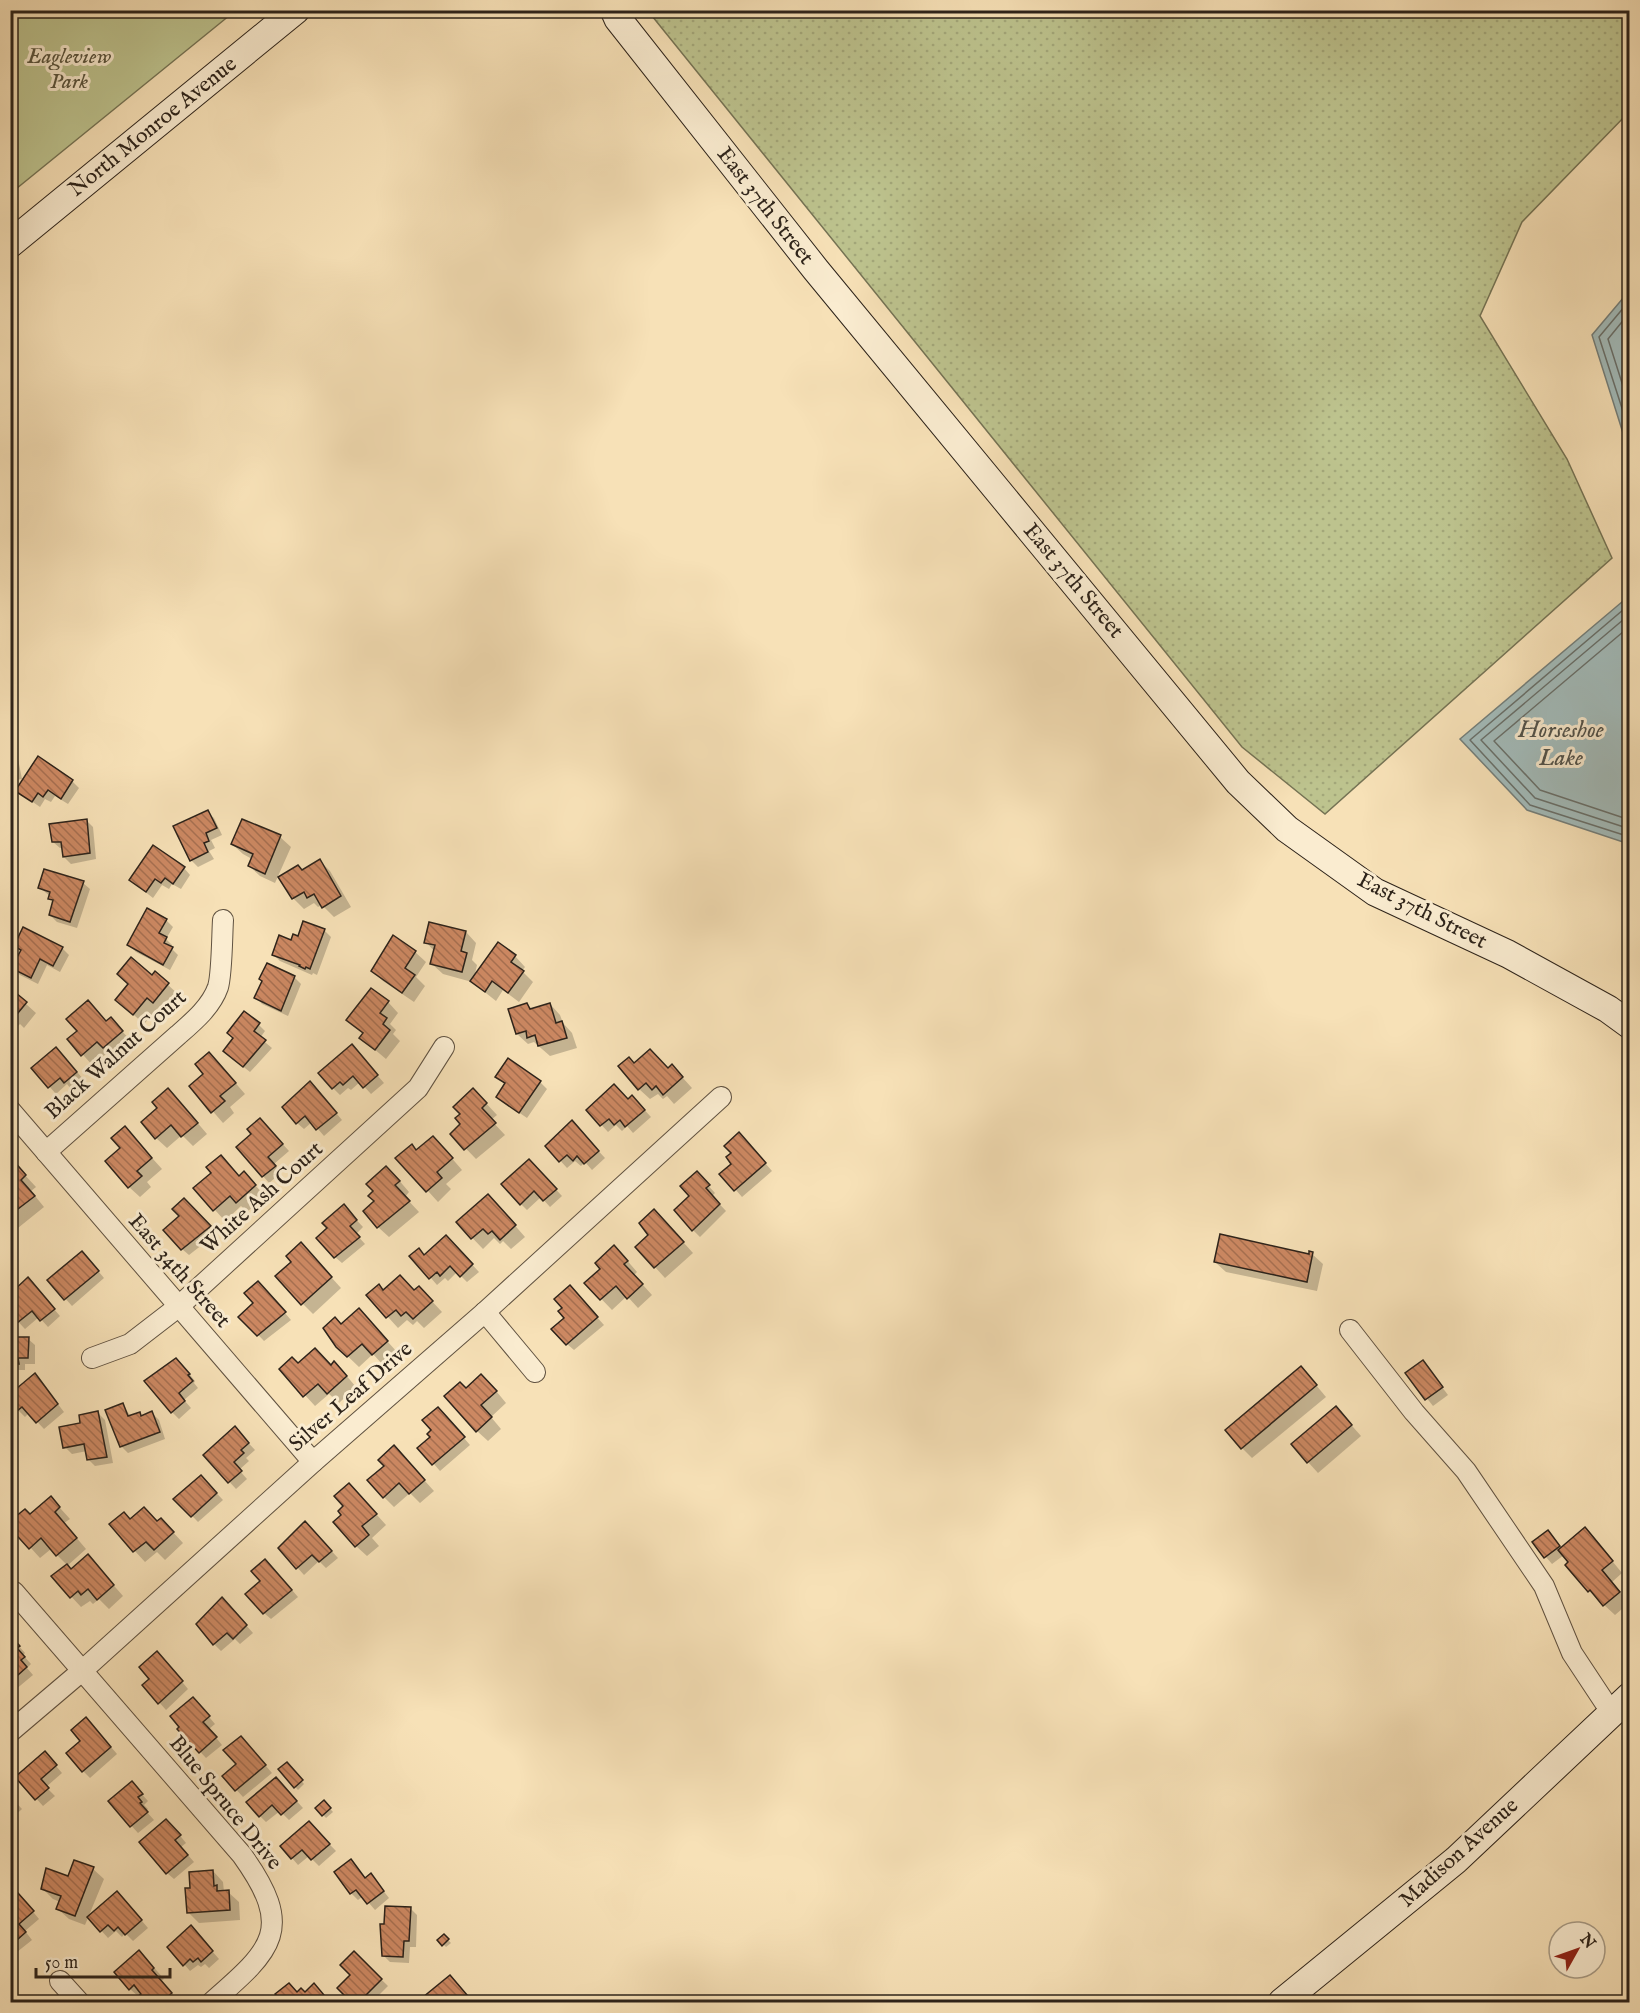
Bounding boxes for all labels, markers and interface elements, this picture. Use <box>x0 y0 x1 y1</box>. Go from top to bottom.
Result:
park label: Eagleview Park <box>26 43 111 96</box>
street label: North Monroe Avenue <box>63 51 243 203</box>
street label: East 37th Street <box>710 141 820 271</box>
street label: East 37th Street <box>1017 518 1130 645</box>
water label: Horseshoe Lake <box>1517 715 1604 774</box>
street label: East 37th Street <box>1352 866 1492 956</box>
street label: Black Walnut Court <box>39 984 193 1126</box>
street label: White Ash Court <box>195 1135 330 1260</box>
street label: East 34th Street <box>122 1208 237 1334</box>
street label: Silver Leaf Drive <box>283 1336 419 1458</box>
street label: Blue Spruce Drive <box>162 1730 288 1876</box>
street label: Madison Avenue <box>1393 1792 1525 1914</box>
north arrow <box>1547 1920 1607 1980</box>
text: N <box>1574 1929 1599 1953</box>
scale bar <box>36 1941 170 1979</box>
text: 50 m <box>45 1952 78 1975</box>

